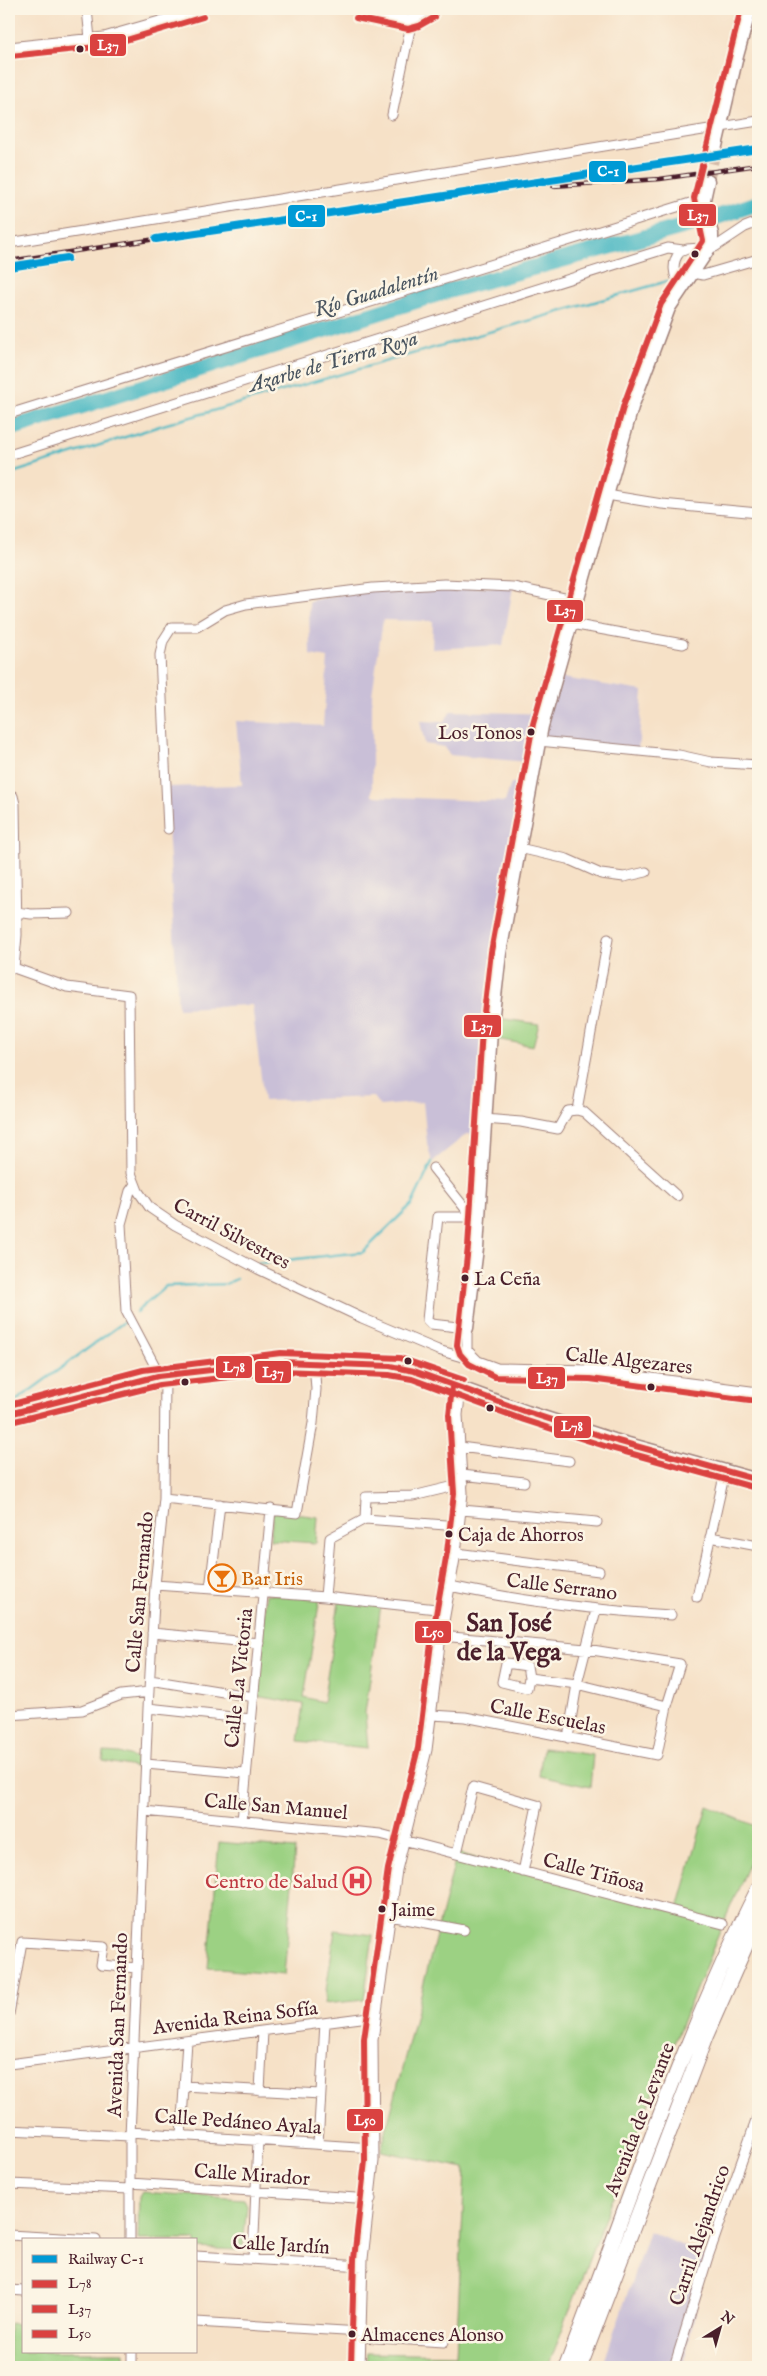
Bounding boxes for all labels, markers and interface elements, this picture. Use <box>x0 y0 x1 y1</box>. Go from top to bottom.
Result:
line badge: L37 <box>89 33 127 57</box>
text: L37 <box>97 37 119 55</box>
unlabelled marker <box>75 44 85 54</box>
line badge: C-1 <box>588 160 627 183</box>
text: C-1 <box>597 163 619 181</box>
line badge: L37 <box>678 203 717 227</box>
line badge: C-1 <box>287 204 326 228</box>
text: L37 <box>687 207 709 225</box>
text: C-1 <box>295 208 317 226</box>
unlabelled marker <box>690 249 700 259</box>
water label: Río Guadalentín <box>311 261 442 324</box>
water label: Azarbe de Tierra Roya <box>244 325 421 400</box>
line badge: L37 <box>546 599 584 623</box>
text: L37 <box>554 602 576 620</box>
place label: Los Tonos <box>438 722 522 746</box>
marker: Los Tonos <box>526 727 536 737</box>
line badge: L37 <box>463 1014 502 1038</box>
text: L37 <box>471 1018 493 1036</box>
street label: Carril Silvestres <box>168 1193 294 1276</box>
place label: La Ceña <box>474 1268 541 1292</box>
marker: La Ceña <box>460 1273 470 1283</box>
street label: Calle Algezares <box>564 1342 694 1381</box>
line badge: L78 <box>215 1355 253 1379</box>
unlabelled marker <box>403 1356 413 1366</box>
text: L78 <box>223 1359 246 1377</box>
line badge: L37 <box>254 1360 292 1384</box>
text: L37 <box>262 1364 284 1382</box>
line badge: L37 <box>527 1366 566 1390</box>
text: L37 <box>536 1370 558 1388</box>
unlabelled marker <box>180 1377 190 1387</box>
unlabelled marker <box>646 1382 656 1392</box>
unlabelled marker <box>485 1403 495 1413</box>
line badge: L78 <box>553 1415 592 1439</box>
text: L78 <box>561 1418 584 1436</box>
street label: Calle San Fernando <box>121 1510 160 1674</box>
place label: Caja de Ahorros <box>458 1524 584 1548</box>
marker: Caja de Ahorros <box>444 1529 454 1539</box>
bar icon: Bar Iris <box>207 1563 237 1593</box>
place label: Bar Iris <box>241 1567 303 1592</box>
street label: Calle Serrano <box>505 1568 619 1607</box>
street label: Calle La Victoria <box>220 1607 259 1749</box>
district label: San José de la Vega <box>457 1608 562 1669</box>
line badge: L50 <box>414 1620 452 1644</box>
text: L50 <box>422 1624 444 1642</box>
street label: Calle Escuelas <box>488 1694 608 1741</box>
street label: Calle San Manuel <box>203 1789 349 1826</box>
street label: Calle Tiñosa <box>540 1848 648 1899</box>
hospital icon: Centro de Salud <box>342 1866 372 1896</box>
place label: Centro de Salud <box>205 1870 338 1895</box>
place label: Jaime <box>389 1899 435 1923</box>
marker: Jaime <box>377 1904 387 1914</box>
street label: Avenida San Fernando <box>103 1932 134 2119</box>
street label: Avenida Reina Sofía <box>150 1996 320 2041</box>
street label: Avenida de Levante <box>599 2039 681 2201</box>
street label: Calle Pedáneo Ayala <box>153 2104 323 2141</box>
line badge: L50 <box>346 2108 384 2132</box>
text: L50 <box>354 2112 376 2130</box>
street label: Calle Mirador <box>193 2159 311 2192</box>
street label: Carril Alejandrico <box>665 2161 736 2309</box>
street label: Calle Jardín <box>232 2230 331 2261</box>
legend <box>22 2238 198 2354</box>
text: Railway C-1 <box>68 2250 144 2269</box>
text: L78 <box>68 2274 92 2293</box>
text: L37 <box>68 2300 91 2319</box>
north arrow <box>694 2304 744 2354</box>
text: N <box>716 2307 737 2329</box>
text: L50 <box>68 2324 91 2343</box>
place label: Almacenes Alonso <box>360 2324 504 2348</box>
marker: Almacenes Alonso <box>347 2329 357 2339</box>

